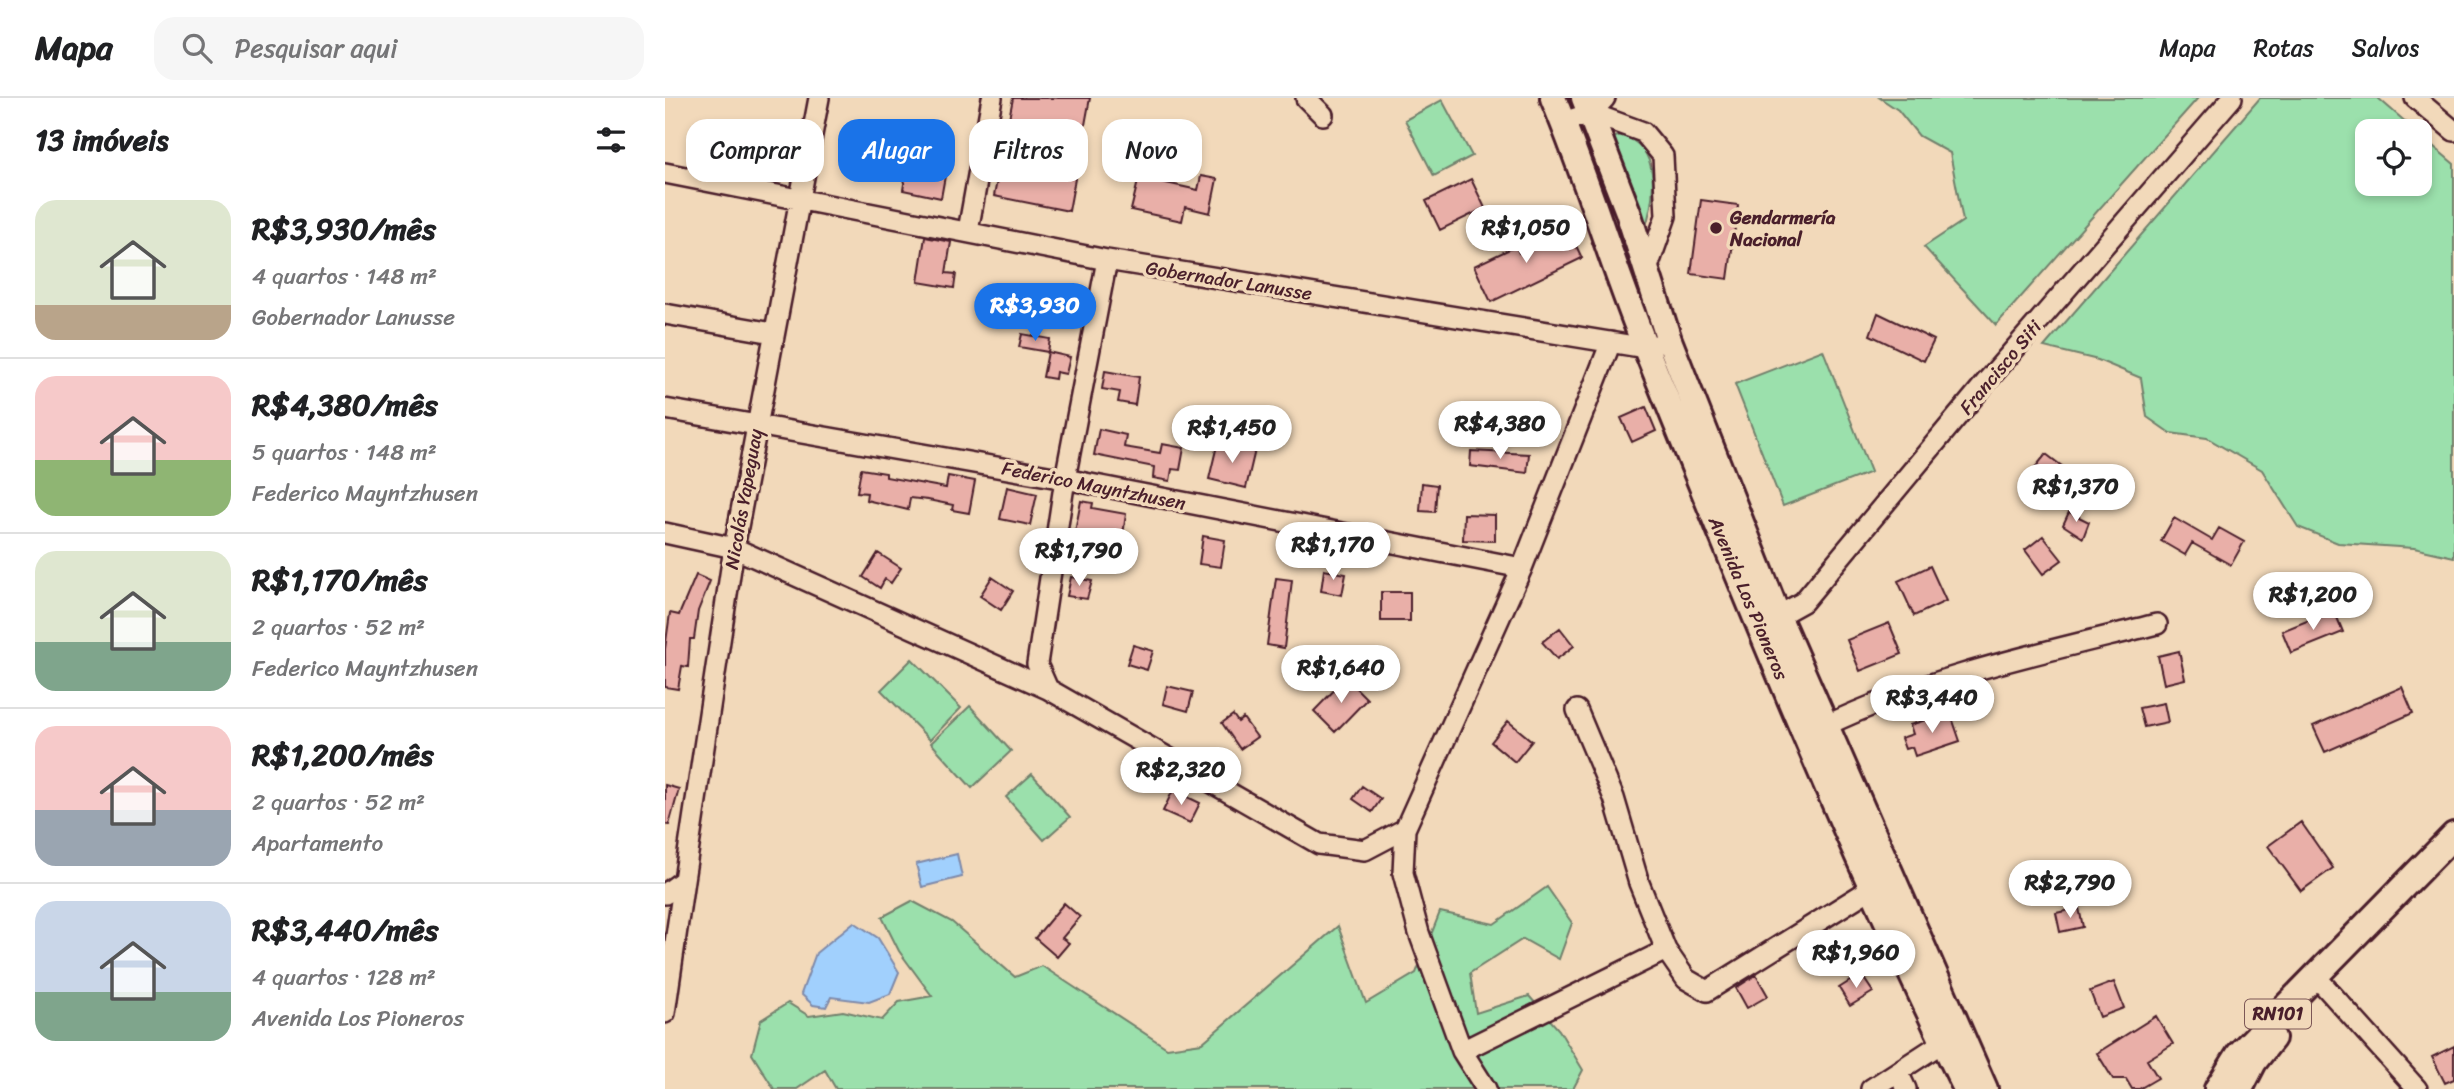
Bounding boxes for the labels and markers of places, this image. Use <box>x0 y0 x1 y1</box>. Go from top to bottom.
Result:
place label: Gendarmería Nacional <box>1729 201 1836 256</box>
pin: R$1,050 <box>1461 206 1591 265</box>
marker: Gendarmería Nacional <box>1708 220 1724 236</box>
pin: R$3,930 <box>970 284 1100 343</box>
pin: R$4,380 <box>1435 402 1565 461</box>
pin: R$1,450 <box>1167 406 1297 465</box>
pin: R$1,370 <box>2011 464 2141 524</box>
pin: R$1,170 <box>1268 522 1398 582</box>
pin: R$1,790 <box>1014 528 1144 588</box>
pin: R$1,200 <box>2248 573 2378 632</box>
pin: R$1,640 <box>1276 646 1406 705</box>
pin: R$3,440 <box>1867 676 1997 735</box>
pin: R$2,320 <box>1116 748 1246 807</box>
pin: R$2,790 <box>2005 860 2135 920</box>
pin: R$1,960 <box>1791 930 1921 990</box>

